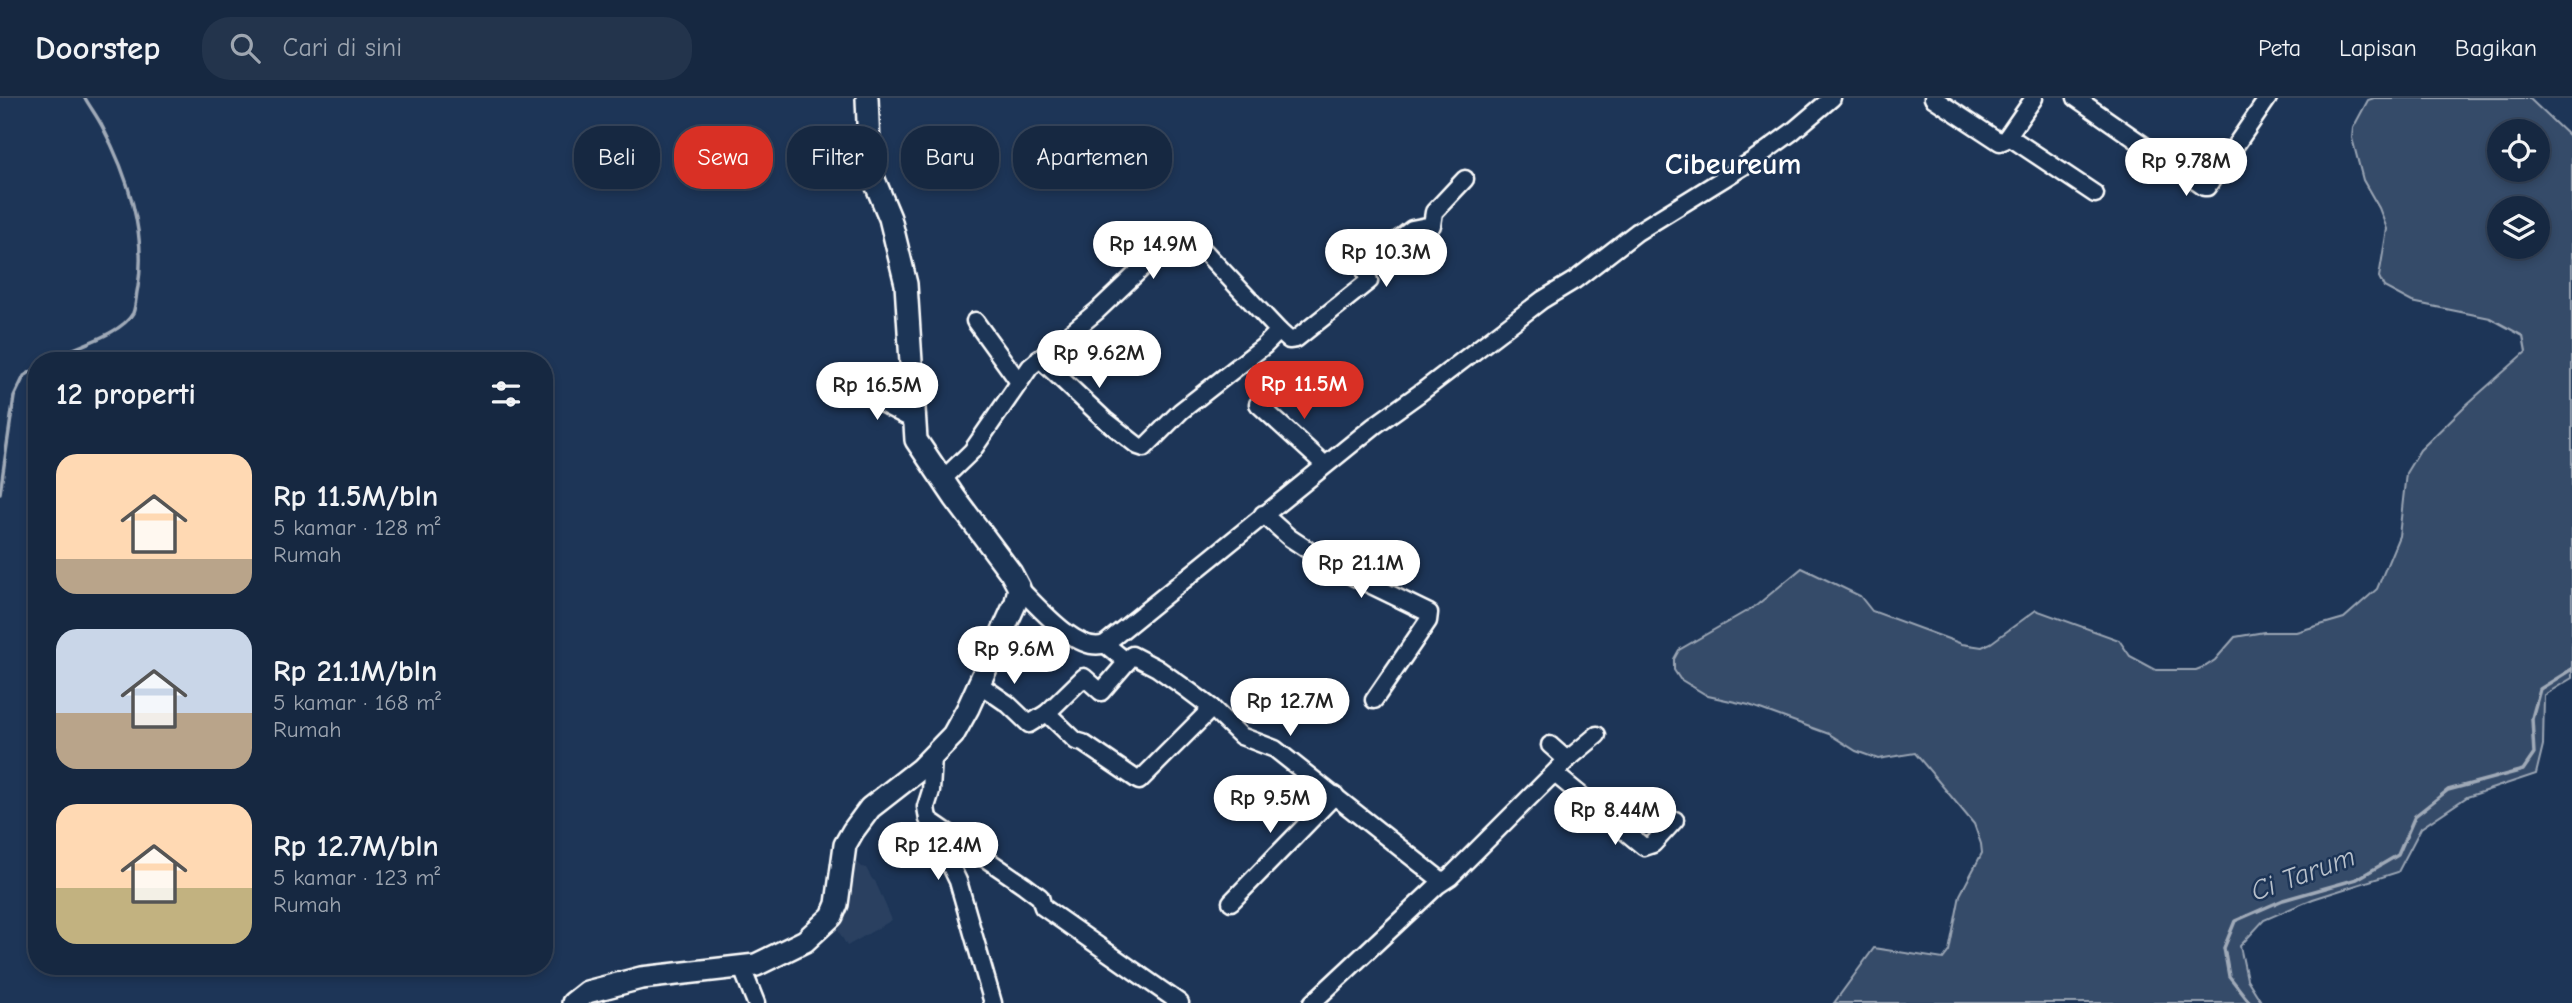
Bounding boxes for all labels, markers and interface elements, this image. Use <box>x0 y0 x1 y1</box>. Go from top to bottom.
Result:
search box <box>202 17 692 80</box>
text: Doorstep <box>35 29 160 67</box>
icon: search <box>226 29 264 67</box>
text: Cari di sini <box>282 33 402 63</box>
text: Peta <box>2258 34 2301 62</box>
text: Lapisan <box>2339 34 2417 62</box>
text: Bagikan <box>2455 34 2537 62</box>
map controls <box>2487 119 2550 259</box>
button: locate <box>2487 119 2550 182</box>
chip: Beli <box>574 126 660 189</box>
chip: Sewa <box>674 126 773 189</box>
chip: Filter <box>787 126 887 189</box>
chip: Baru <box>901 126 999 189</box>
chip: Apartemen <box>1013 126 1172 189</box>
pin: Rp 9.78M <box>2114 139 2258 198</box>
district label: Cibeureum <box>1665 147 1801 182</box>
text: Rp 9.78M <box>2141 147 2231 174</box>
button: layers <box>2487 196 2550 259</box>
pin: Rp 14.9M <box>1081 222 1225 281</box>
text: Rp 14.9M <box>1109 230 1197 257</box>
pin: Rp 10.3M <box>1314 230 1458 289</box>
text: Rp 10.3M <box>1341 238 1431 265</box>
pin: Rp 9.62M <box>1027 330 1171 390</box>
text: Rp 9.62M <box>1053 339 1145 366</box>
pin: Rp 16.5M <box>805 362 949 422</box>
pin: Rp 11.5M <box>1232 362 1376 421</box>
text: Rp 11.5M <box>1261 370 1347 397</box>
text: Rp 16.5M <box>832 371 922 398</box>
icon: filters <box>487 375 525 413</box>
text: 12 properti <box>56 377 196 412</box>
text: Rp 11.5M/bln <box>273 479 438 514</box>
icon: home <box>112 482 196 566</box>
text: 5 kamar · 128 m² <box>273 514 441 541</box>
pin: Rp 21.1M <box>1289 540 1433 600</box>
text: Rumah <box>273 541 342 568</box>
text: Rp 21.1M <box>1318 549 1404 576</box>
pin: Rp 9.6M <box>949 626 1079 686</box>
text: Rp 9.6M <box>974 635 1054 662</box>
text: Rp 21.1M/bln <box>273 654 437 689</box>
icon: home <box>112 657 196 741</box>
pin: Rp 12.7M <box>1218 678 1362 738</box>
text: Rp 12.7M <box>1246 687 1334 714</box>
text: 5 kamar · 168 m² <box>273 689 441 716</box>
text: Rumah <box>273 716 342 743</box>
pin: Rp 9.5M <box>1205 776 1335 835</box>
text: Rp 9.5M <box>1230 784 1310 811</box>
pin: Rp 8.44M <box>1543 788 1687 847</box>
text: Rp 8.44M <box>1570 796 1660 823</box>
pin: Rp 12.4M <box>866 822 1010 882</box>
text: Rp 12.7M/bln <box>273 829 439 864</box>
text: Rp 12.4M <box>894 831 982 858</box>
icon: home <box>112 832 196 916</box>
water label: Ci Tarum <box>2247 840 2359 908</box>
text: 5 kamar · 123 m² <box>273 864 440 891</box>
text: Rumah <box>273 891 342 918</box>

